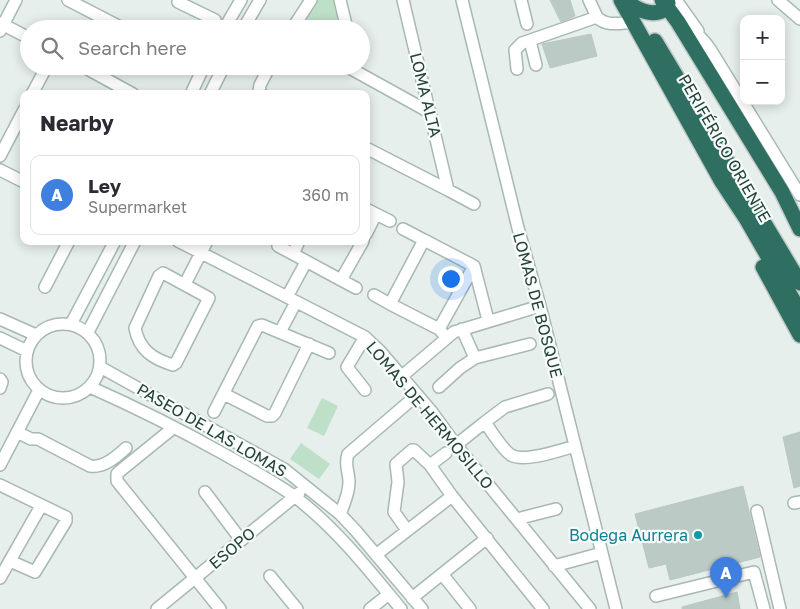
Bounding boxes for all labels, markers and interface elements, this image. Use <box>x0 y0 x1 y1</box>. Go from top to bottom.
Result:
map controls <box>740 15 785 105</box>
button: + <box>740 15 785 60</box>
search box <box>20 20 370 75</box>
icon: search <box>38 34 66 62</box>
text: Search here <box>78 36 187 59</box>
street label: LOMA ALTA <box>406 51 446 140</box>
button: − <box>740 60 785 105</box>
street label: PERIFÉRICO ORIENTE <box>674 71 776 225</box>
text: Nearby <box>40 110 114 136</box>
text: Ley <box>88 174 121 197</box>
text: A <box>51 185 63 205</box>
text: 360 m <box>302 185 349 205</box>
text: Supermarket <box>88 197 187 217</box>
street label: LOMAS DE BOSQUE <box>509 230 567 380</box>
your location <box>438 266 464 292</box>
street label: LOMAS DE HERMOSILLO <box>362 337 498 493</box>
street label: PASEO DE LAS LOMAS <box>133 379 291 481</box>
street label: ESOPO <box>205 523 259 573</box>
place label: Bodega Aurrera <box>569 525 688 545</box>
marker: Bodega Aurrera <box>692 529 704 541</box>
pin: A <box>710 557 742 598</box>

